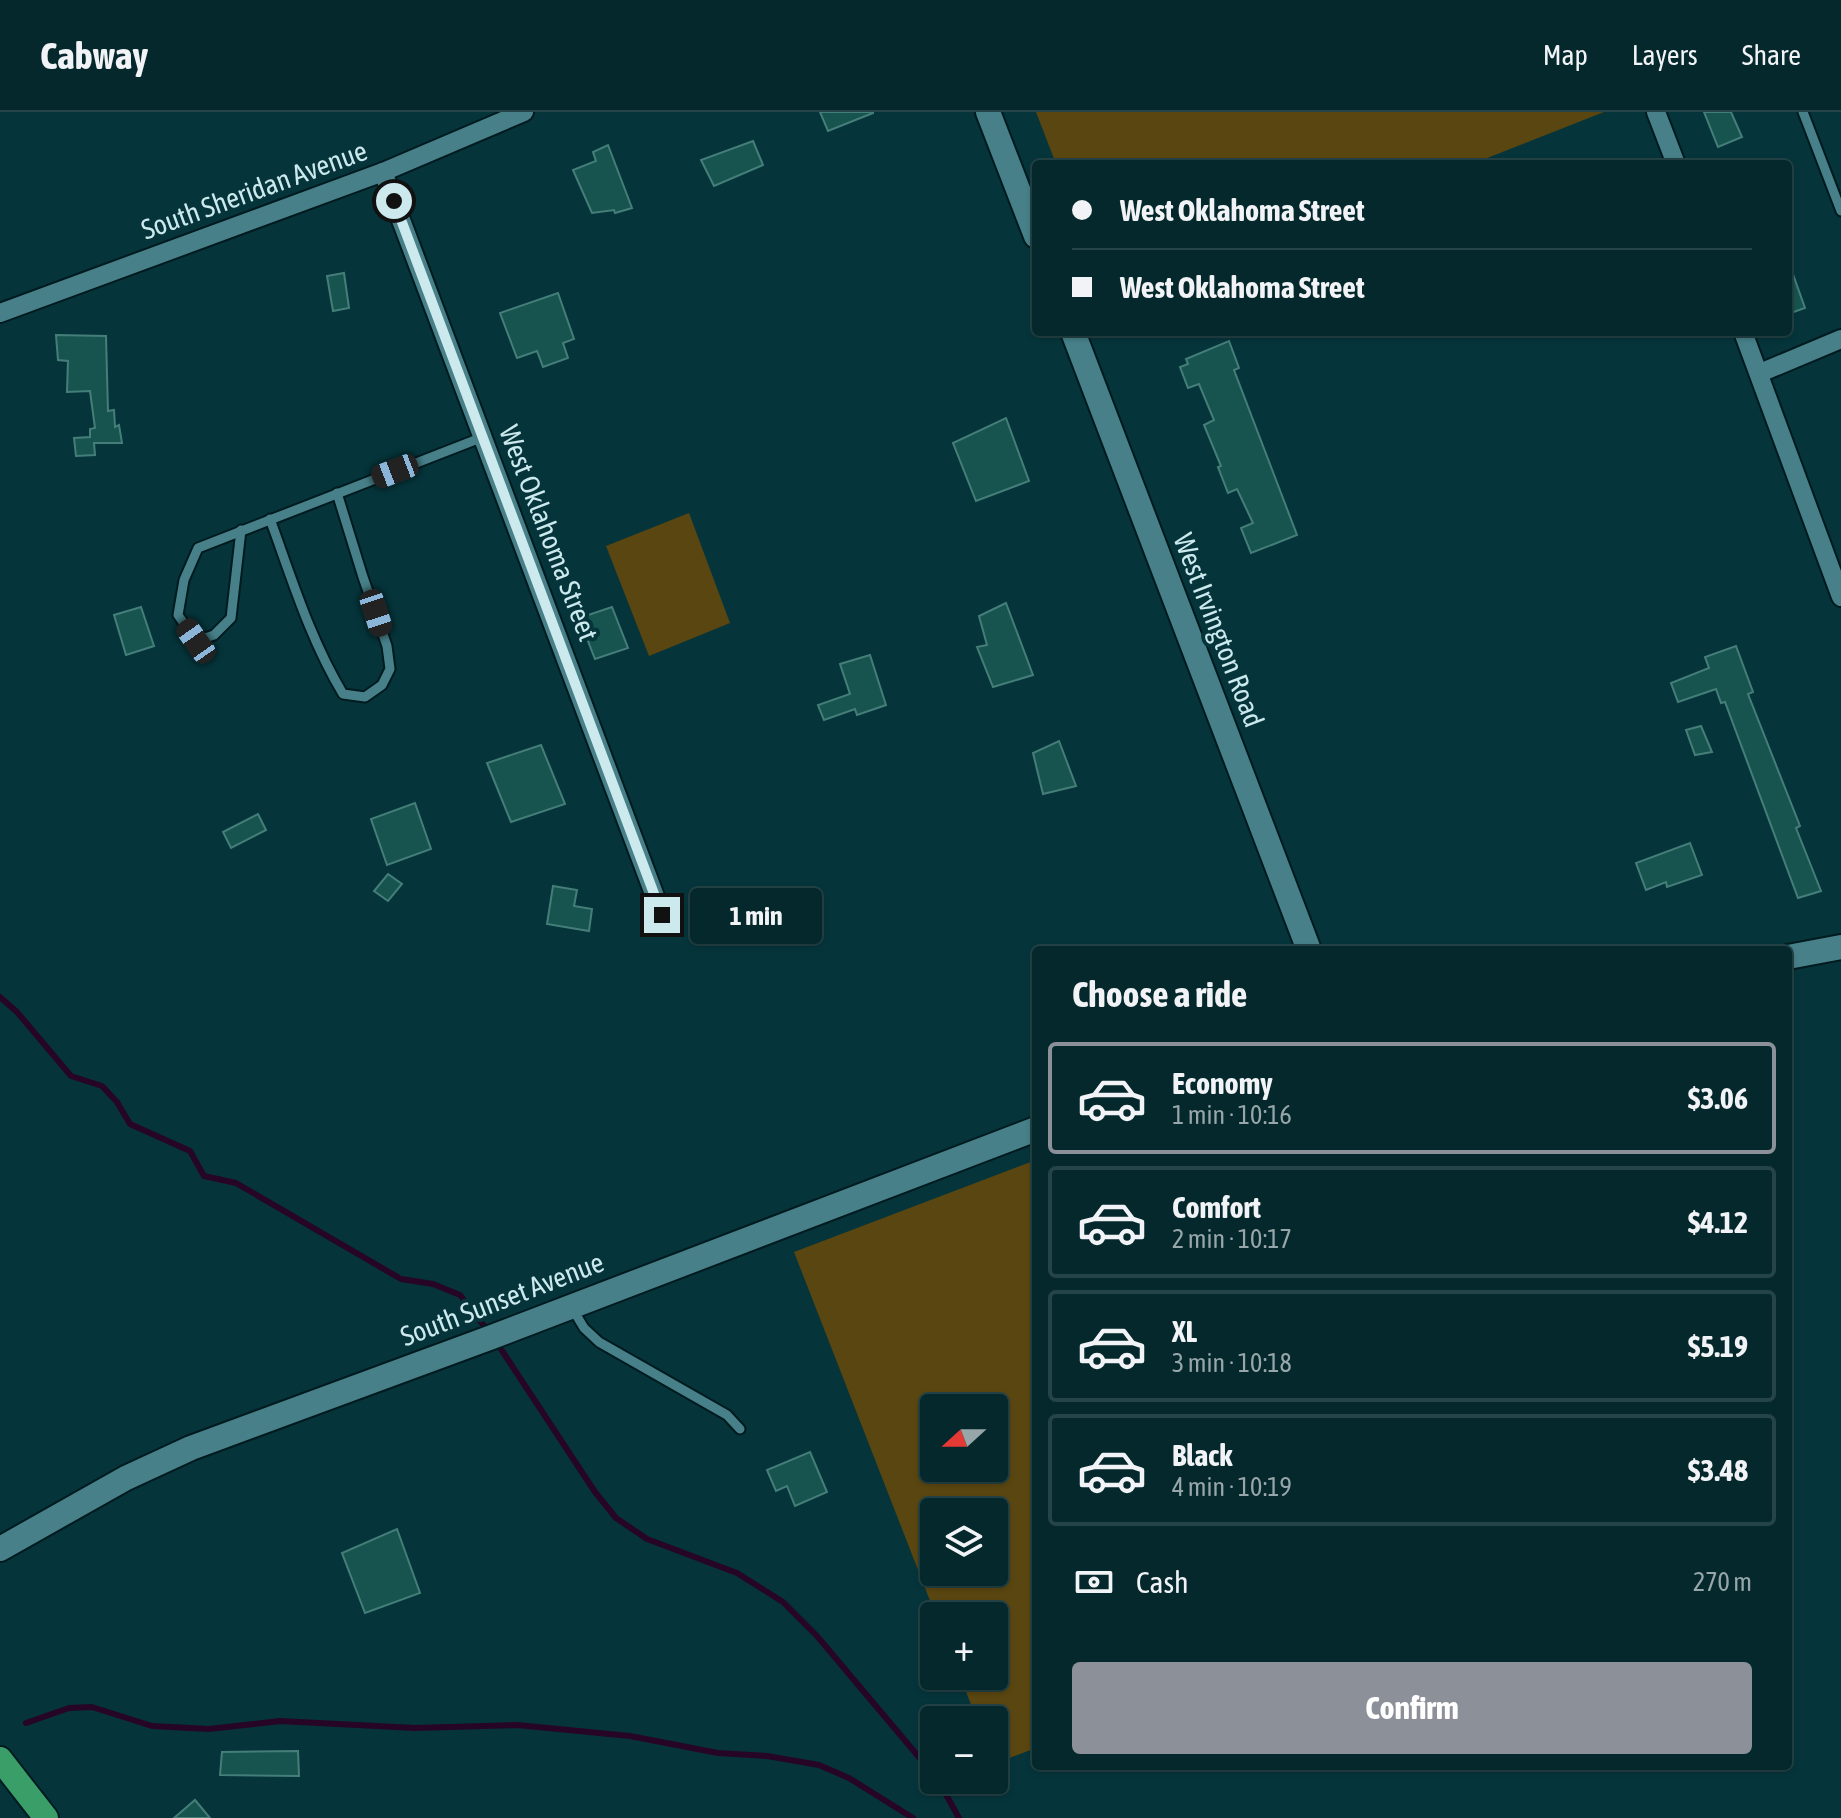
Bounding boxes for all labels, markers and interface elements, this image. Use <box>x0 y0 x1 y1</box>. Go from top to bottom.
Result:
text: Cabway <box>40 34 148 77</box>
text: Map <box>1543 39 1588 71</box>
text: Layers <box>1632 39 1698 71</box>
text: Share <box>1742 39 1801 71</box>
street label: South Sheridan Avenue <box>137 134 371 246</box>
route start <box>376 183 412 219</box>
text: West Oklahoma Street <box>1120 193 1365 227</box>
text: West Oklahoma Street <box>1120 270 1365 304</box>
street label: West Oklahoma Street <box>493 421 605 645</box>
car <box>368 451 422 491</box>
street label: West Irvington Road <box>1167 529 1271 731</box>
car <box>357 586 395 640</box>
car <box>172 614 220 668</box>
callout: 1 min <box>690 887 822 943</box>
route end <box>644 897 680 933</box>
text: 1 min <box>729 901 783 931</box>
text: Choose a ride <box>1072 973 1247 1015</box>
icon: car <box>1076 1062 1148 1134</box>
text: Economy <box>1172 1066 1273 1100</box>
text: $3.06 <box>1688 1081 1748 1115</box>
text: 1 min · 10:16 <box>1172 1100 1292 1130</box>
icon: car <box>1076 1186 1148 1258</box>
text: Comfort <box>1172 1190 1261 1224</box>
text: $4.12 <box>1688 1205 1748 1239</box>
text: 2 min · 10:17 <box>1172 1224 1292 1254</box>
street label: South Sunset Avenue <box>396 1246 608 1352</box>
icon: car <box>1076 1310 1148 1382</box>
text: XL <box>1172 1314 1197 1348</box>
text: $5.19 <box>1688 1329 1748 1363</box>
text: 3 min · 10:18 <box>1172 1348 1292 1378</box>
north arrow <box>920 1394 1008 1482</box>
map controls <box>920 1394 1008 1794</box>
icon: car <box>1076 1434 1148 1506</box>
text: Black <box>1172 1438 1232 1472</box>
text: $3.48 <box>1688 1453 1748 1487</box>
text: 4 min · 10:19 <box>1172 1472 1292 1502</box>
button: layers <box>920 1498 1008 1586</box>
icon: cash <box>1072 1560 1116 1604</box>
text: Cash <box>1136 1565 1189 1599</box>
text: 270 m <box>1693 1567 1752 1597</box>
button: + <box>920 1602 1008 1690</box>
button: Confirm <box>1072 1662 1752 1754</box>
button: − <box>920 1706 1008 1794</box>

